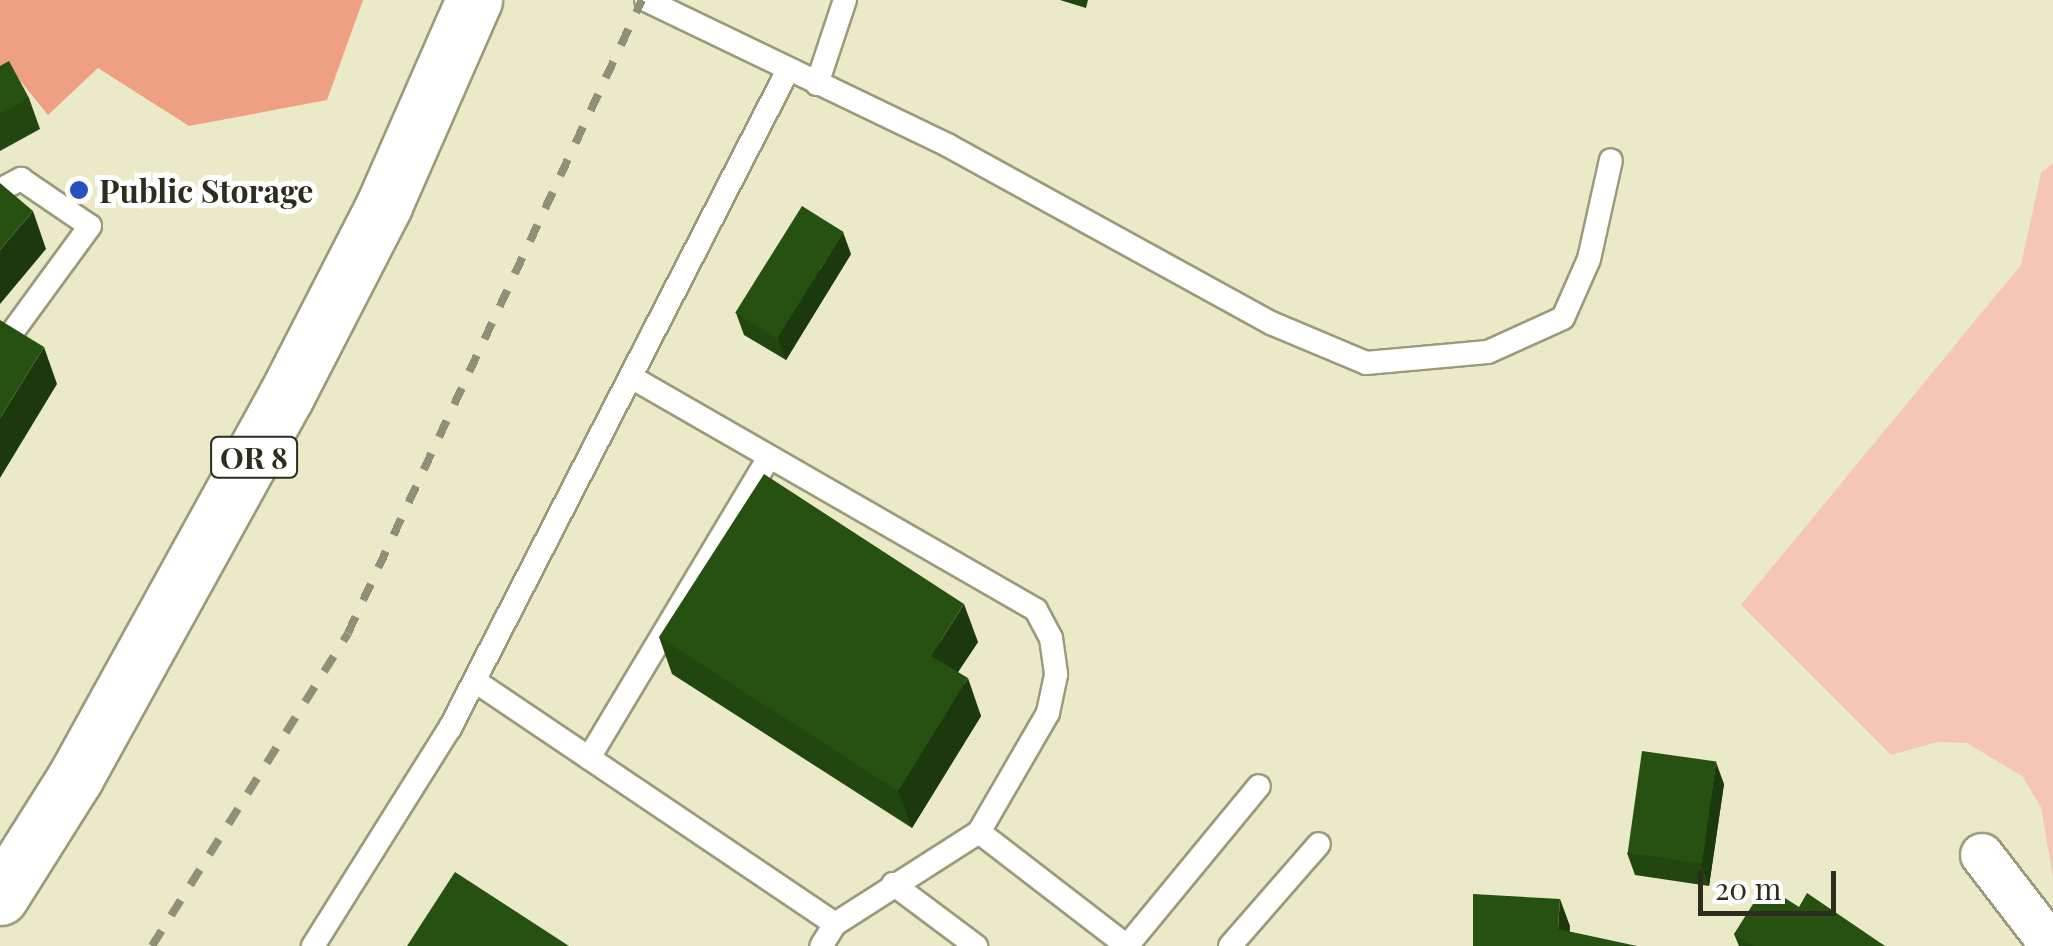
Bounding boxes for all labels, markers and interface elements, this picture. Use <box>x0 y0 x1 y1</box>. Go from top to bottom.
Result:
place label: Public Storage <box>99 171 313 209</box>
marker: Public Storage <box>68 179 90 201</box>
road number: OR 8 <box>209 432 299 482</box>
scale bar <box>1703 851 1840 913</box>
text: 20 m <box>1715 868 1781 908</box>

